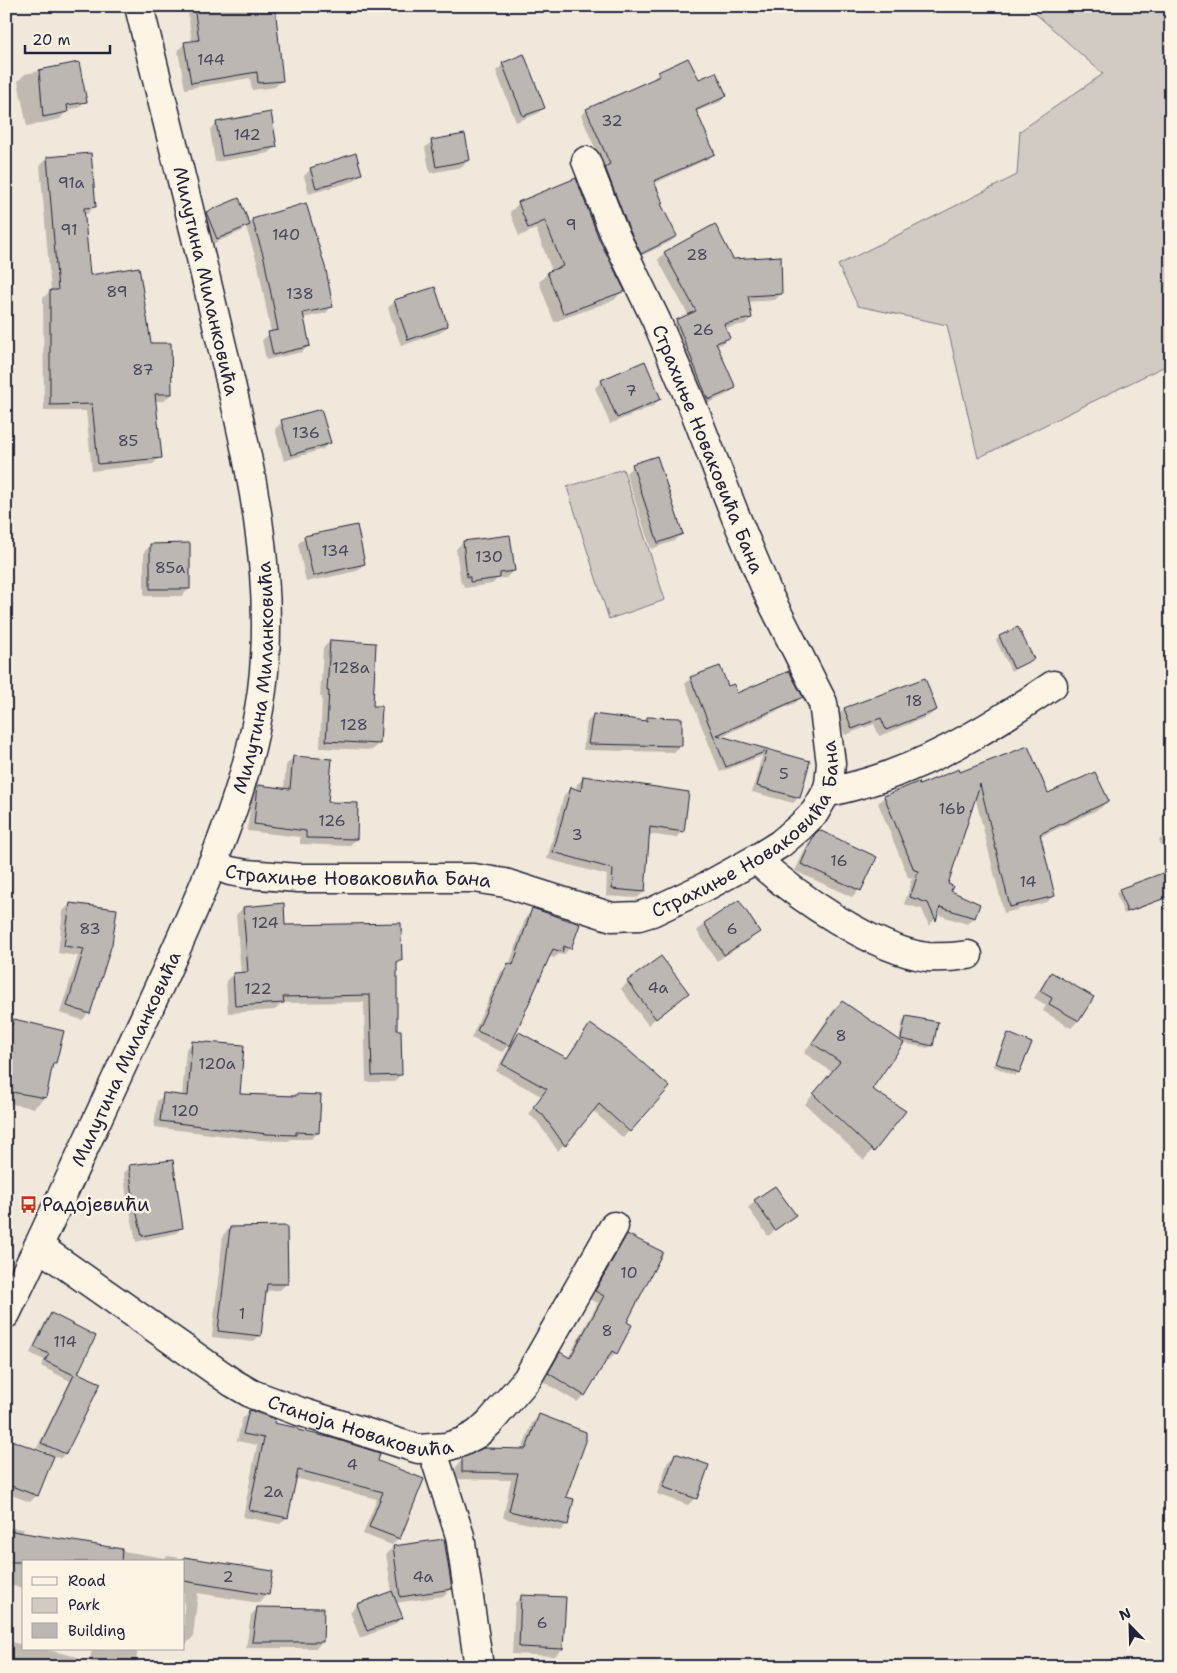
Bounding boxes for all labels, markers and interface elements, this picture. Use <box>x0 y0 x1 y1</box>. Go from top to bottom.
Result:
scale bar <box>25 22 110 54</box>
text: 20 m <box>32 30 71 50</box>
house number: 144 <box>197 49 225 70</box>
house number: 32 <box>601 110 623 131</box>
house number: 142 <box>233 124 261 145</box>
street label: Милутина Миланковића <box>167 164 245 398</box>
house number: 91a <box>58 172 84 193</box>
house number: 9 <box>565 214 577 235</box>
house number: 91 <box>60 219 78 240</box>
house number: 140 <box>272 224 300 245</box>
house number: 28 <box>686 244 708 265</box>
house number: 89 <box>106 281 128 302</box>
house number: 138 <box>286 283 314 304</box>
house number: 26 <box>692 319 714 340</box>
street label: Страхиње Новаковића Бана <box>646 321 770 577</box>
house number: 87 <box>132 359 154 380</box>
house number: 7 <box>625 380 637 401</box>
house number: 136 <box>292 422 320 443</box>
house number: 85 <box>118 430 138 451</box>
house number: 134 <box>321 540 349 561</box>
house number: 130 <box>475 546 503 567</box>
house number: 85a <box>155 557 185 578</box>
street label: Милутина Миланковића <box>226 560 279 797</box>
house number: 128a <box>332 657 370 678</box>
house number: 18 <box>905 690 923 711</box>
house number: 128 <box>340 714 368 735</box>
street label: Страхиње Новаковића Бана <box>647 739 843 923</box>
house number: 5 <box>779 763 789 784</box>
house number: 16b <box>939 798 965 819</box>
house number: 126 <box>318 810 346 831</box>
house number: 3 <box>571 824 583 845</box>
house number: 16 <box>830 850 848 871</box>
street label: Страхиње Новаковића Бана <box>223 858 494 893</box>
house number: 14 <box>1019 871 1037 892</box>
house number: 124 <box>251 912 279 933</box>
house number: 83 <box>79 918 101 939</box>
house number: 6 <box>726 918 738 939</box>
street label: Милутина Миланковића <box>65 947 186 1170</box>
house number: 4a <box>648 977 668 998</box>
house number: 122 <box>244 978 272 999</box>
house number: 8 <box>835 1025 847 1046</box>
house number: 120a <box>198 1053 236 1074</box>
house number: 120 <box>171 1100 199 1121</box>
place label: Радојевићи <box>42 1192 149 1217</box>
bus stop icon: Радојевићи <box>18 1194 38 1214</box>
house number: 10 <box>620 1262 638 1283</box>
house number: 1 <box>239 1303 245 1324</box>
house number: 8 <box>601 1320 613 1341</box>
house number: 114 <box>53 1331 77 1352</box>
street label: Станоја Новаковића <box>264 1388 456 1462</box>
house number: 4 <box>346 1454 358 1475</box>
house number: 2a <box>263 1481 283 1502</box>
legend <box>22 1560 185 1650</box>
house number: 2 <box>222 1566 234 1587</box>
house number: 4a <box>413 1566 433 1587</box>
text: Road <box>68 1571 106 1591</box>
text: Park <box>68 1595 100 1615</box>
north arrow <box>1104 1600 1154 1650</box>
text: N <box>1116 1604 1134 1624</box>
house number: 6 <box>536 1612 548 1633</box>
text: Building <box>68 1621 125 1641</box>

